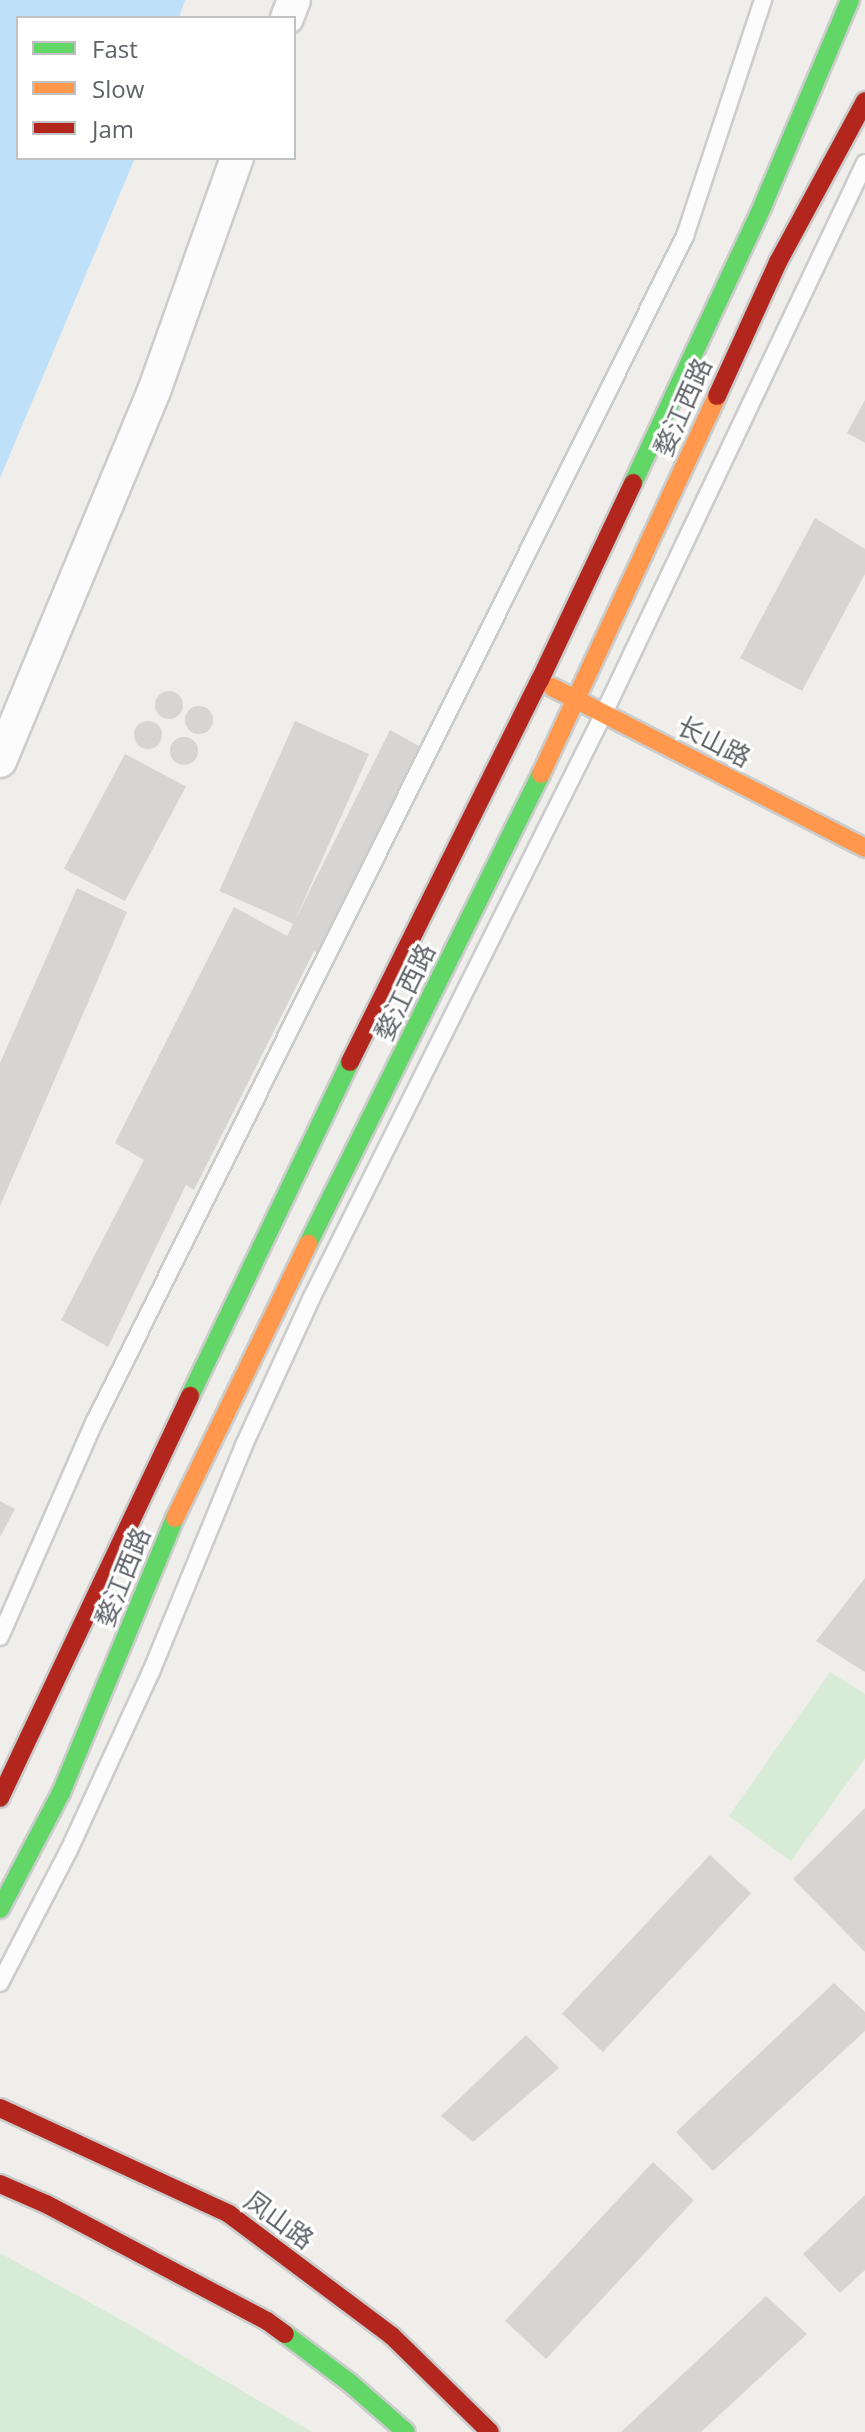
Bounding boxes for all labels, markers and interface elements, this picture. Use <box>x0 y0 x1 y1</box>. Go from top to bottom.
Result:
legend <box>16 16 296 160</box>
text: Fast <box>92 32 138 65</box>
text: Slow <box>92 72 144 105</box>
text: Jam <box>92 112 134 145</box>
street label: 婺江西路 <box>648 353 718 461</box>
street label: 长山路 <box>672 710 756 774</box>
street label: 婺江西路 <box>368 938 442 1046</box>
street label: 婺江西路 <box>89 1523 157 1631</box>
street label: 凤山路 <box>238 2184 320 2256</box>

